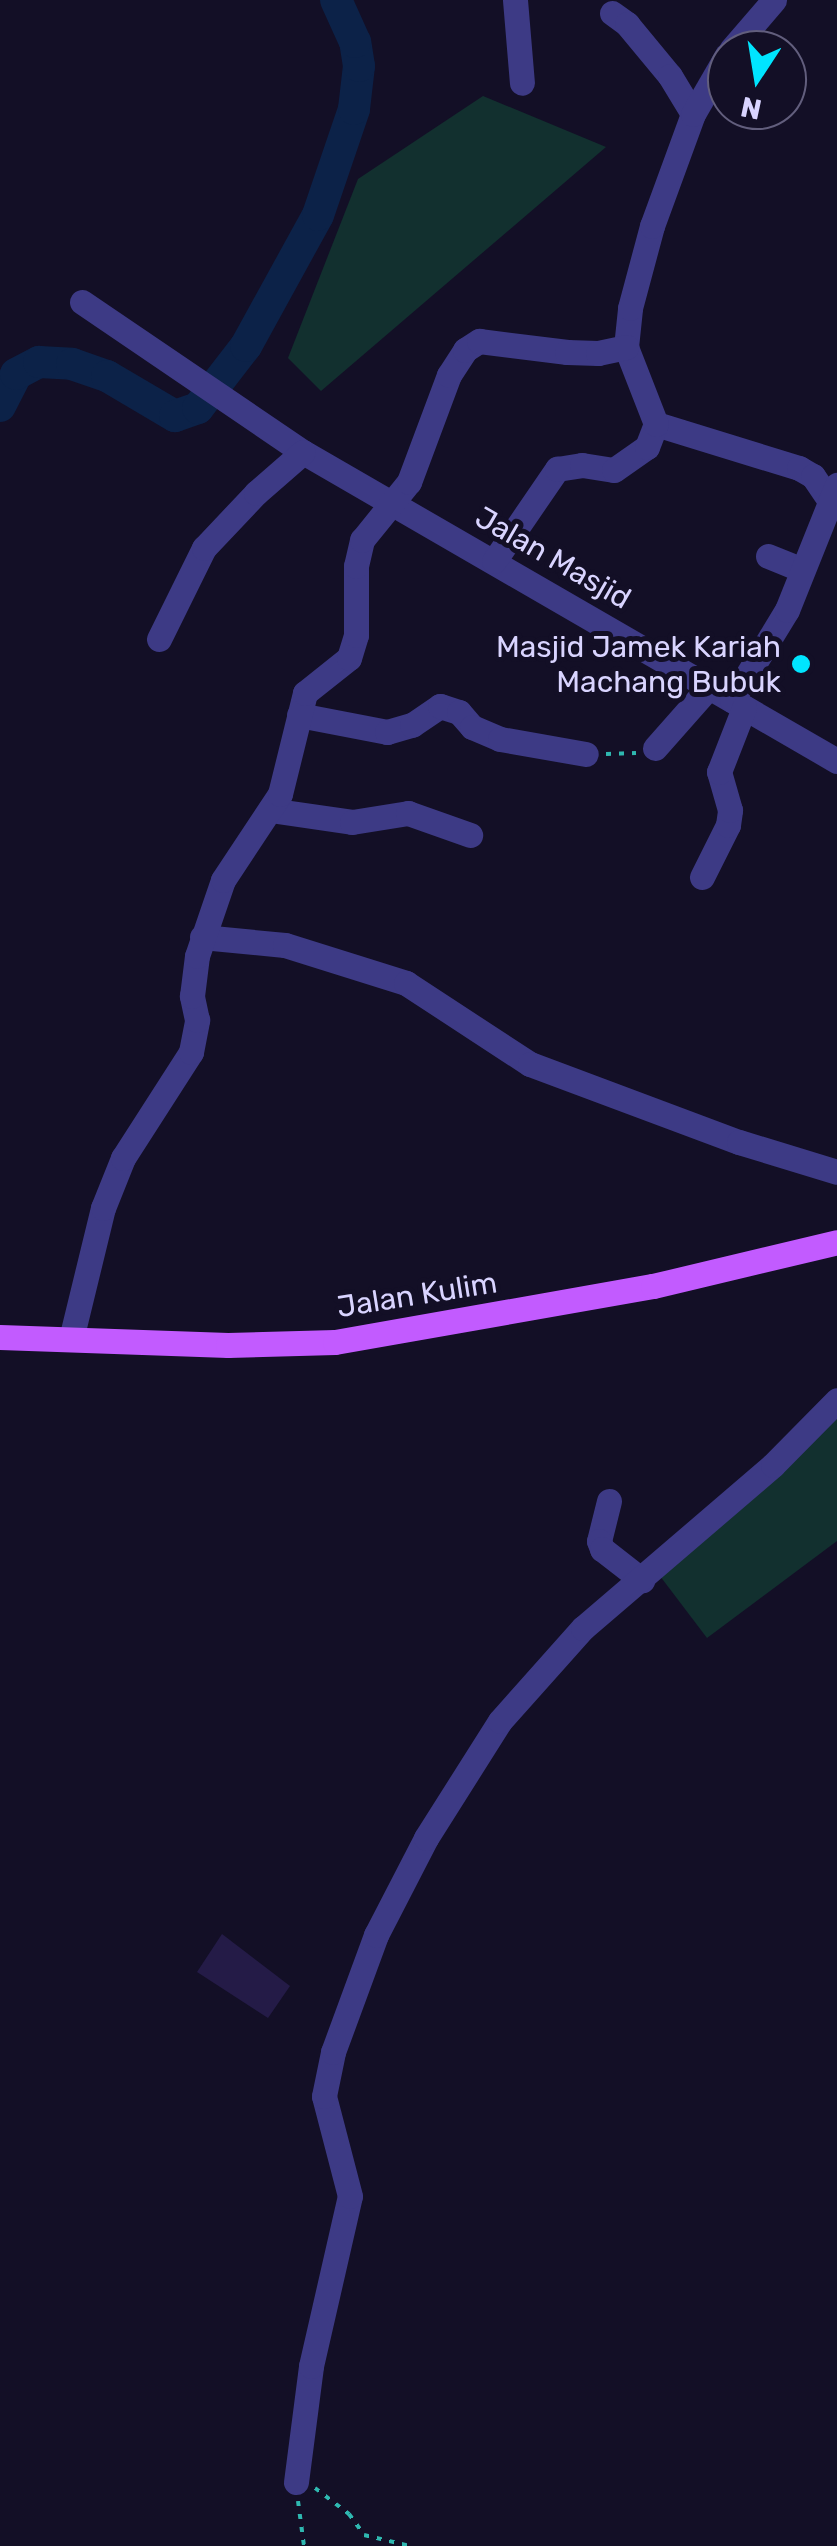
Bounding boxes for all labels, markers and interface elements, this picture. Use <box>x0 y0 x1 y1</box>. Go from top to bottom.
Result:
north arrow <box>707 30 807 130</box>
text: N <box>738 90 764 126</box>
street label: Jalan Masjid <box>469 499 637 617</box>
place label: Masjid Jamek Kariah Machang Bubuk <box>496 629 781 700</box>
marker: Masjid Jamek Kariah Machang Bubuk <box>790 653 812 675</box>
street label: Jalan Kulim <box>334 1265 500 1325</box>

